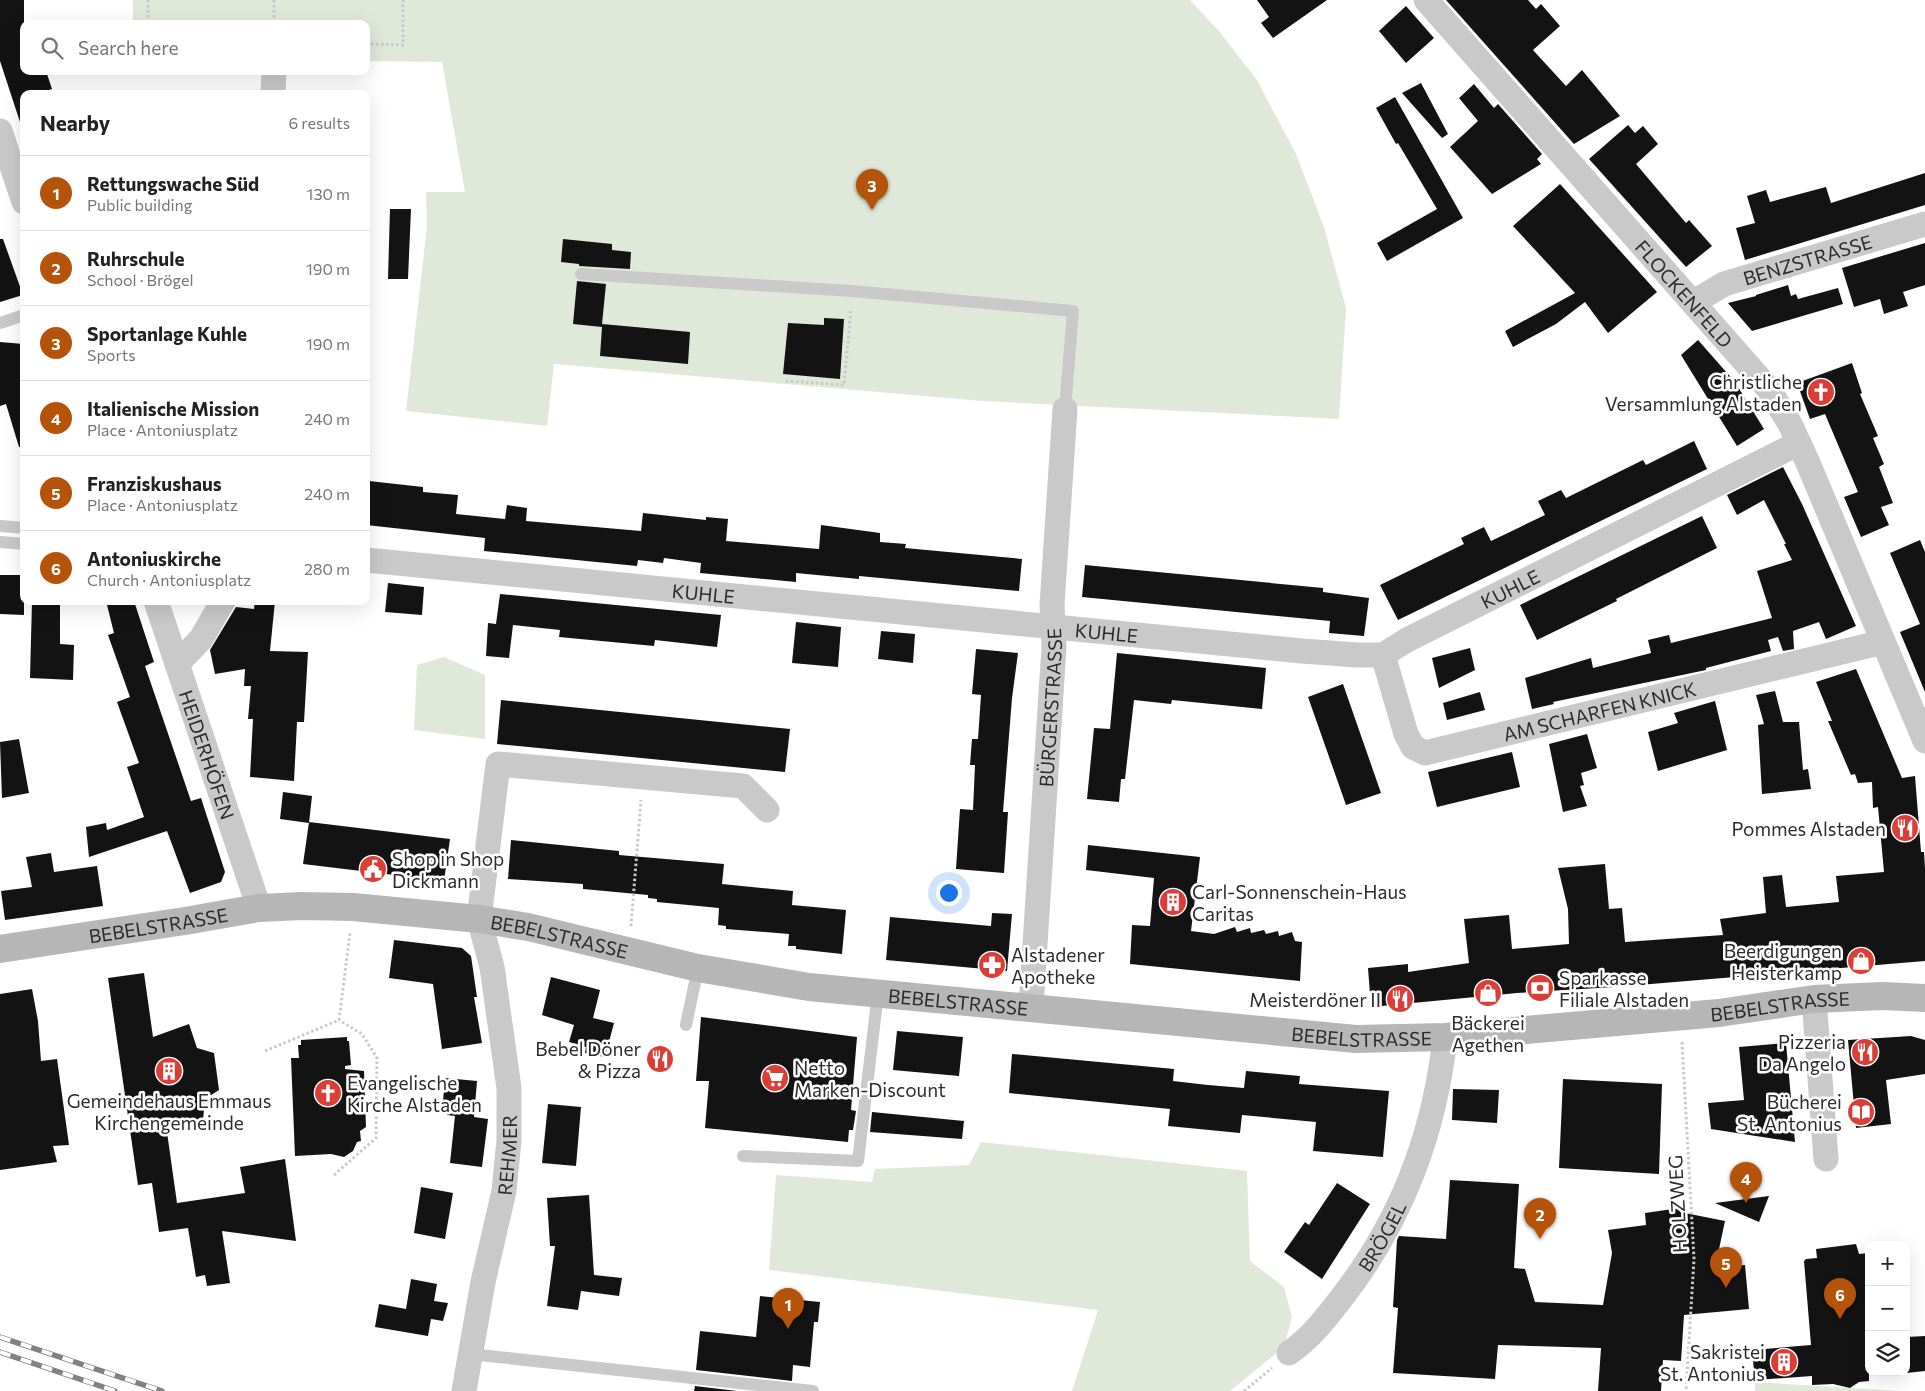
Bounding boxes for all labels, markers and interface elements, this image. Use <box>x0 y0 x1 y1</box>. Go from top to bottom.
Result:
search box <box>20 20 370 75</box>
icon: search <box>38 34 66 62</box>
text: Search here <box>78 36 178 59</box>
text: Nearby <box>40 110 110 135</box>
text: 6 results <box>289 113 350 132</box>
pin: 3 <box>856 169 888 210</box>
text: Rettungswache Süd <box>87 172 259 195</box>
text: 1 <box>52 184 60 203</box>
text: 130 m <box>307 184 350 203</box>
text: Public building <box>87 195 192 214</box>
street label: BENZSTRASSE <box>1740 229 1874 289</box>
street label: FLOCKENFELD <box>1631 235 1738 352</box>
text: Ruhrschule <box>87 247 184 270</box>
text: 2 <box>51 259 61 278</box>
text: 190 m <box>306 259 350 278</box>
text: School · Brögel <box>87 270 194 289</box>
text: Sportanlage Kuhle <box>87 322 247 345</box>
text: 3 <box>51 334 61 353</box>
text: 190 m <box>306 334 350 353</box>
text: Sports <box>87 345 136 364</box>
place label: Christliche Versammlung Alstaden <box>1605 370 1802 415</box>
church icon: Christliche Versammlung Alstaden <box>1806 377 1836 407</box>
text: Italienische Mission <box>87 397 259 420</box>
text: 4 <box>51 409 61 428</box>
text: 240 m <box>304 409 350 428</box>
text: Place · Antoniusplatz <box>87 420 238 439</box>
text: Franziskushaus <box>87 472 222 495</box>
text: 5 <box>51 484 61 503</box>
text: 240 m <box>304 484 350 503</box>
text: Place · Antoniusplatz <box>87 495 238 514</box>
text: Antoniuskirche <box>87 547 221 570</box>
text: 6 <box>51 559 61 578</box>
text: 280 m <box>304 559 350 578</box>
street label: KUHLE <box>1477 564 1543 613</box>
text: Church · Antoniusplatz <box>87 570 251 589</box>
street label: KUHLE <box>671 578 736 607</box>
street label: KUHLE <box>1074 617 1139 646</box>
street label: BÜRGERSTRASSE <box>1034 628 1066 788</box>
street label: AM SCHARFEN KNICK <box>1501 676 1698 745</box>
street label: HEIDERHÖFEN <box>175 687 240 822</box>
restaurant icon: Pommes Alstaden <box>1890 813 1920 843</box>
place label: Pommes Alstaden <box>1731 817 1886 840</box>
place label: Shop in Shop Dickmann <box>392 847 504 892</box>
public building icon: Shop in Shop Dickmann <box>358 854 388 884</box>
your location <box>936 880 962 906</box>
place label: Carl-Sonnenschein-Haus Caritas <box>1192 880 1407 925</box>
building icon: Carl-Sonnenschein-Haus Caritas <box>1158 887 1188 917</box>
street label: BEBELSTRASSE <box>87 902 229 947</box>
street label: BEBELSTRASSE <box>489 910 631 962</box>
place label: Beerdigungen Heisterkamp <box>1724 939 1842 984</box>
place label: Alstadener Apotheke <box>1011 943 1105 988</box>
shop icon: Beerdigungen Heisterkamp <box>1846 946 1876 976</box>
pharmacy icon: Alstadener Apotheke <box>977 950 1007 980</box>
place label: Sparkasse Filiale Alstaden <box>1559 966 1689 1011</box>
bank icon: Sparkasse Filiale Alstaden <box>1525 973 1555 1003</box>
shop icon: Bäckerei Agethen <box>1473 978 1503 1008</box>
street label: BEBELSTRASSE <box>887 983 1029 1019</box>
restaurant icon: Meisterdöner II <box>1385 984 1415 1014</box>
street label: BEBELSTRASSE <box>1709 986 1850 1025</box>
place label: Meisterdöner II <box>1249 988 1381 1011</box>
place label: Bäckerei Agethen <box>1451 1011 1525 1056</box>
street label: BEBELSTRASSE <box>1290 1021 1432 1051</box>
place label: Pizzeria Da Angelo <box>1758 1030 1846 1075</box>
place label: Bebel Döner & Pizza <box>535 1037 641 1082</box>
restaurant icon: Pizzeria Da Angelo <box>1850 1037 1880 1067</box>
restaurant icon: Bebel Döner & Pizza <box>645 1044 675 1074</box>
building icon: Gemeindehaus Emmaus Kirchengemeinde <box>154 1056 184 1086</box>
place label: Netto Marken-Discount <box>794 1056 946 1101</box>
supermarket icon: Netto Marken-Discount <box>760 1063 790 1093</box>
place label: Evangelische Kirche Alstaden <box>347 1071 482 1116</box>
church icon: Evangelische Kirche Alstaden <box>313 1078 343 1108</box>
place label: Gemeindehaus Emmaus Kirchengemeinde <box>67 1089 271 1134</box>
place label: Bücherei St. Antonius <box>1737 1090 1842 1135</box>
library icon: Bücherei St. Antonius <box>1846 1097 1876 1127</box>
street label: REHMER <box>492 1115 521 1196</box>
street label: HOLZWEG <box>1663 1154 1691 1254</box>
pin: 4 <box>1730 1162 1762 1203</box>
street label: BRÖGEL <box>1353 1198 1410 1276</box>
pin: 2 <box>1524 1198 1556 1239</box>
map controls <box>1865 1241 1910 1376</box>
button: + <box>1865 1241 1910 1286</box>
pin: 5 <box>1710 1247 1742 1288</box>
pin: 6 <box>1824 1278 1856 1319</box>
button: − <box>1865 1286 1910 1331</box>
pin: 1 <box>772 1288 804 1329</box>
button: layers <box>1865 1331 1910 1376</box>
place label: Sakristei St. Antonius <box>1660 1340 1765 1385</box>
building icon: Sakristei St. Antonius <box>1769 1347 1799 1377</box>

